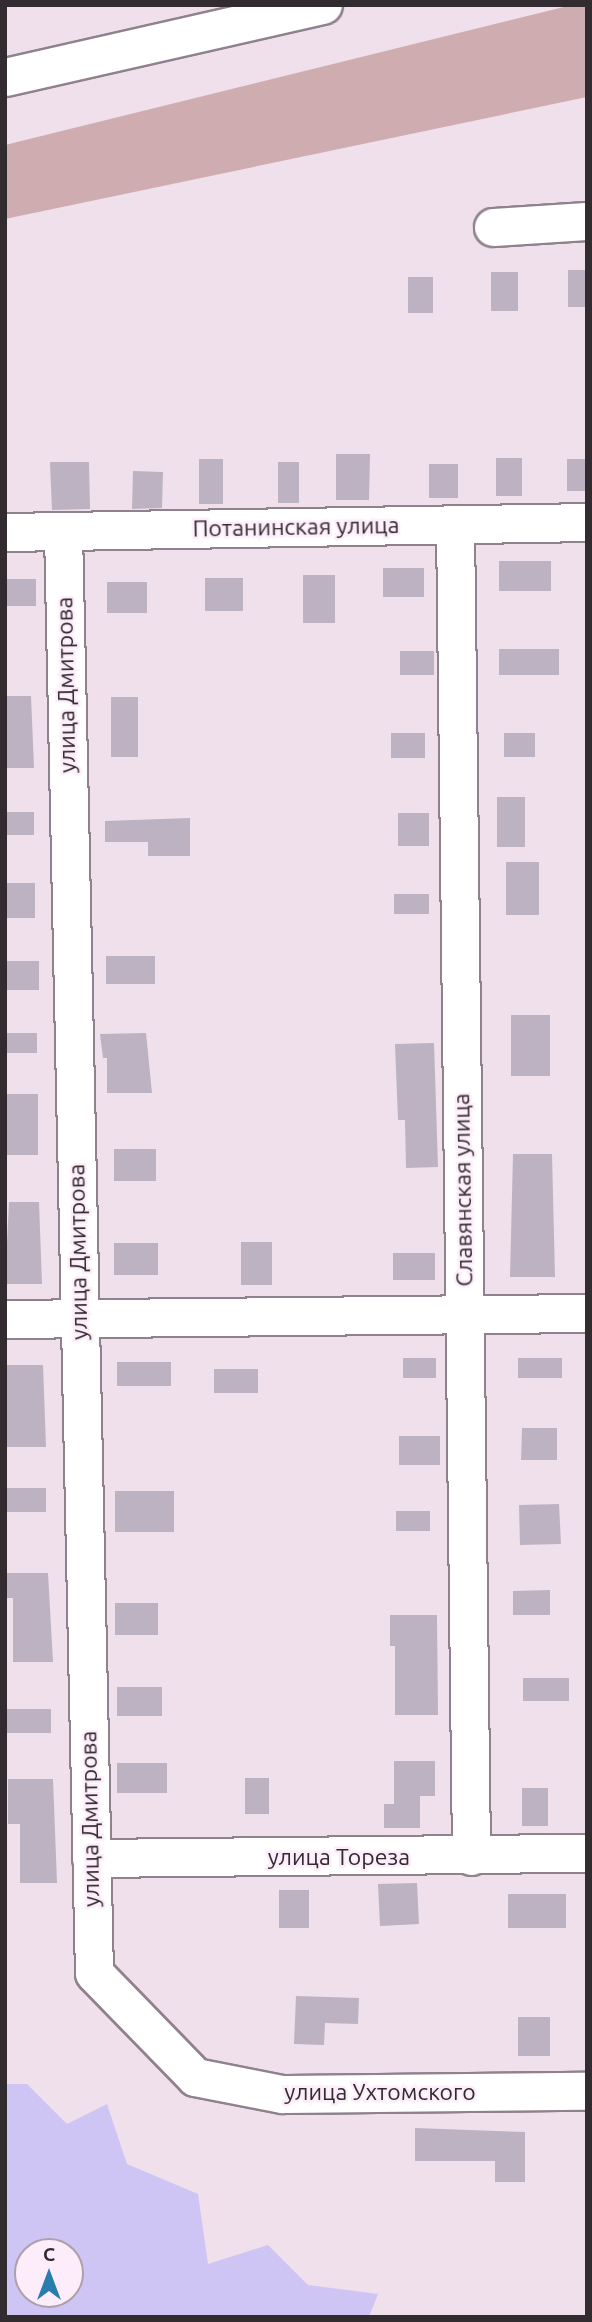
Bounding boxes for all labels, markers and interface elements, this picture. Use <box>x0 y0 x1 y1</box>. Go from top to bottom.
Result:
street label: Потанинская улица <box>192 511 400 543</box>
street label: улица Дмитрова <box>51 597 81 773</box>
street label: Славянская улица <box>448 1093 478 1287</box>
street label: улица Дмитрова <box>63 1164 93 1340</box>
street label: улица Дмитрова <box>75 1731 105 1907</box>
street label: улица Тореза <box>268 1843 410 1871</box>
street label: улица Ухтомского <box>284 2078 476 2106</box>
north arrow <box>14 2238 84 2308</box>
text: С <box>43 2243 55 2265</box>

